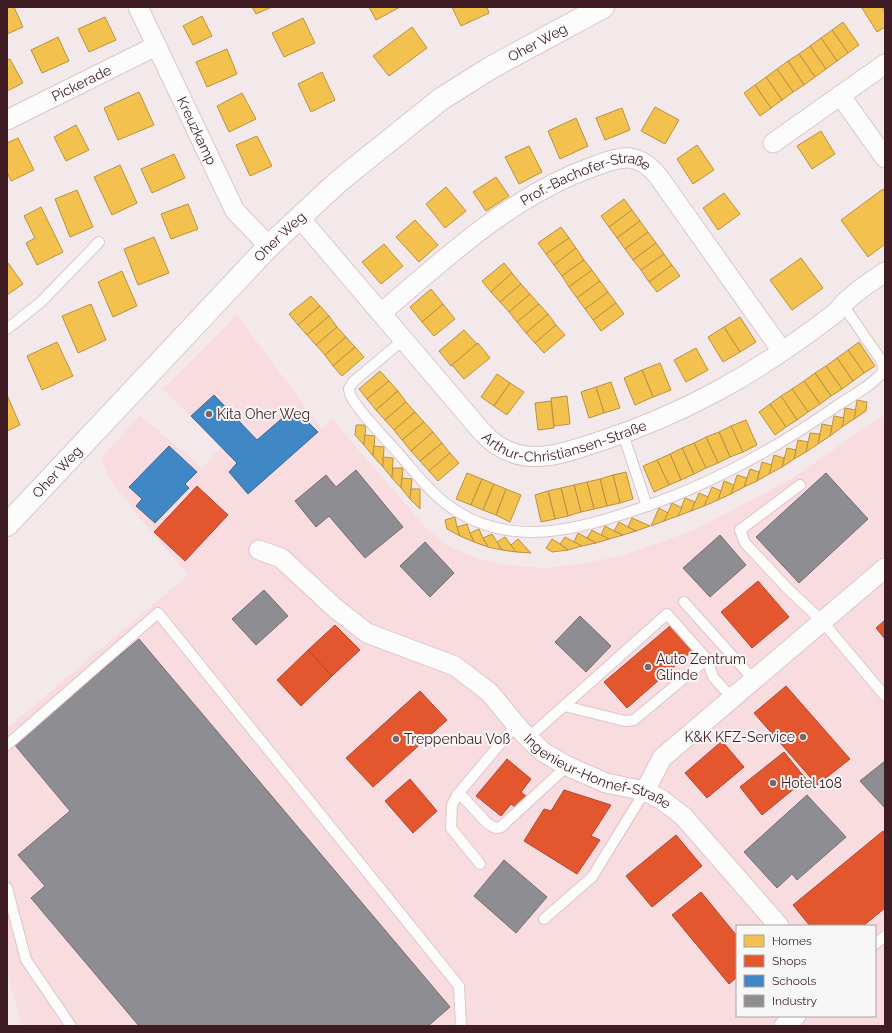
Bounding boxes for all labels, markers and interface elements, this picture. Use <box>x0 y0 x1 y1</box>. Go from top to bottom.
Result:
street label: Oher Weg <box>505 20 570 65</box>
street label: Pickerade <box>49 62 114 105</box>
street label: Kreuzkamp <box>174 94 220 168</box>
street label: Prof.-Bachofer-Straße <box>517 150 654 209</box>
street label: Oher Weg <box>251 208 309 265</box>
place label: Kita Oher Weg <box>217 406 310 422</box>
marker: Kita Oher Weg <box>204 409 214 419</box>
street label: Arthur-Christiansen-Straße <box>480 415 652 437</box>
text: Arthur-Christiansen-Straße <box>479 417 649 465</box>
street label: Oher Weg <box>29 443 85 501</box>
place label: Auto Zentrum Glinde <box>656 651 746 683</box>
marker: Auto Zentrum Glinde <box>643 662 653 672</box>
place label: K&K KFZ-Service <box>684 729 795 745</box>
street label: Ingenieur-Honnef-Straße <box>521 730 674 812</box>
place label: Treppenbau Voß <box>404 731 510 747</box>
marker: K&K KFZ-Service <box>798 732 808 742</box>
marker: Treppenbau Voß <box>391 734 401 744</box>
place label: Hotel 108 <box>781 775 842 791</box>
marker: Hotel 108 <box>768 778 778 788</box>
legend <box>736 925 876 1017</box>
text: Homes <box>772 934 812 948</box>
text: Shops <box>772 954 807 968</box>
text: Schools <box>772 974 816 988</box>
text: Industry <box>772 994 818 1008</box>

